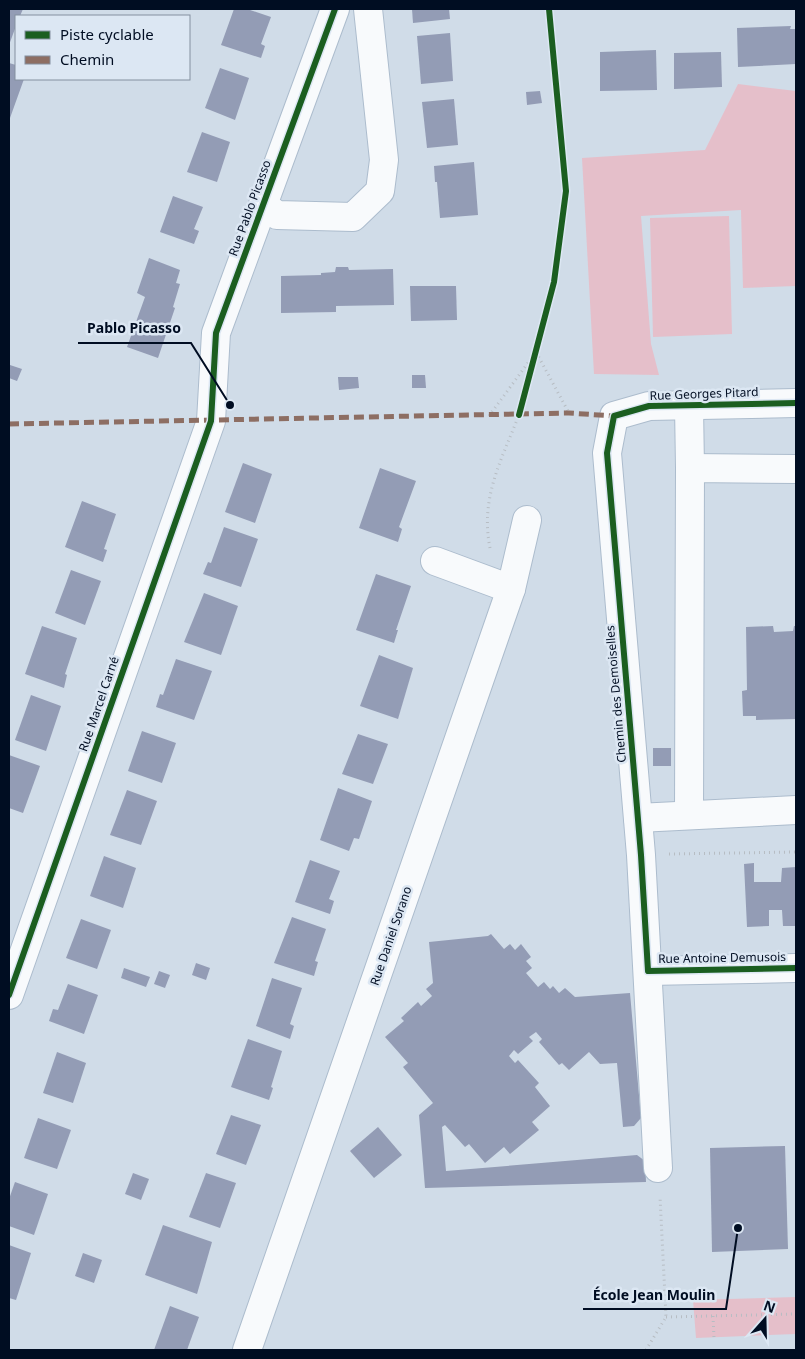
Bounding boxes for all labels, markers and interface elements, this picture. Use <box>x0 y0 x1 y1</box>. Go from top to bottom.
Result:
legend <box>15 15 190 80</box>
text: Piste cyclable <box>60 24 154 44</box>
text: Chemin <box>60 49 114 69</box>
street label: Rue Pablo Picasso <box>224 157 275 258</box>
callout: Pablo Picasso <box>78 314 191 343</box>
text: Pablo Picasso <box>87 318 181 337</box>
street label: Rue Georges Pitard <box>649 383 759 404</box>
street label: Chemin des Demoiselles <box>601 624 630 764</box>
street label: Rue Marcel Carné <box>74 654 123 754</box>
street label: Rue Daniel Sorano <box>366 884 415 988</box>
street label: Rue Antoine Demusois <box>658 948 786 967</box>
callout: École Jean Moulin <box>583 1280 726 1309</box>
text: École Jean Moulin <box>593 1285 715 1304</box>
north arrow <box>740 1294 790 1344</box>
text: N <box>761 1295 778 1317</box>

